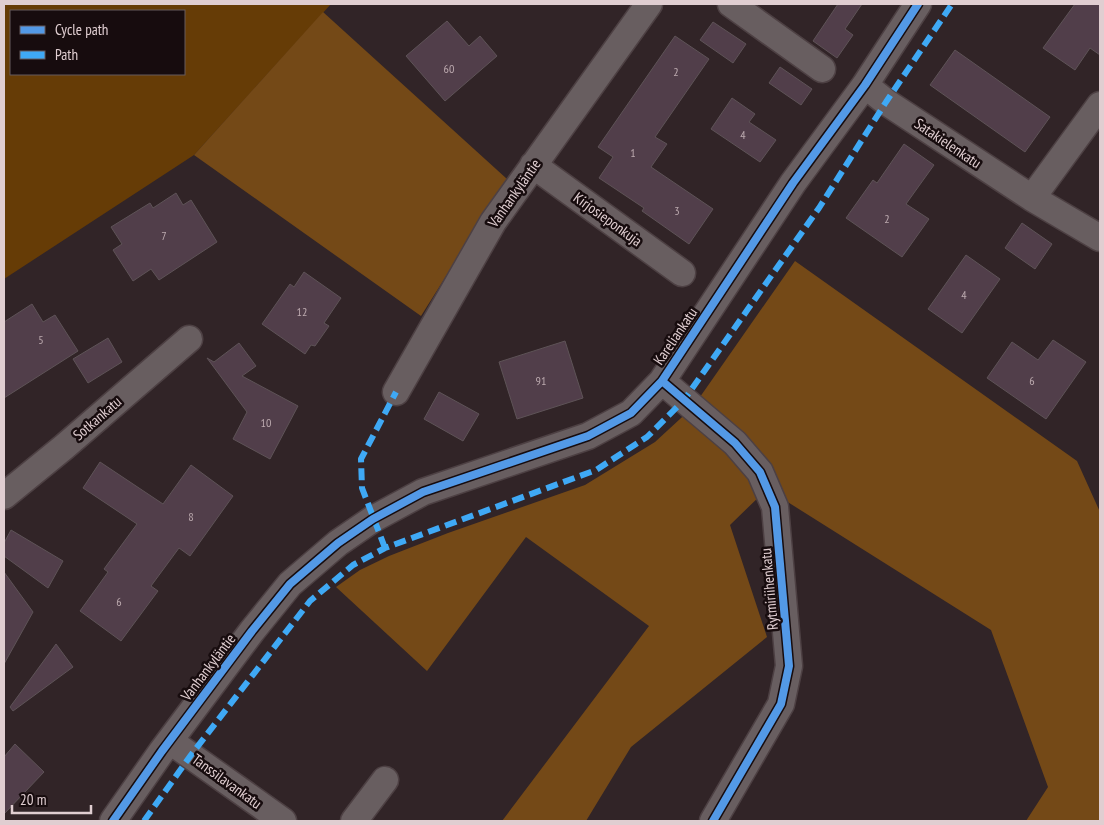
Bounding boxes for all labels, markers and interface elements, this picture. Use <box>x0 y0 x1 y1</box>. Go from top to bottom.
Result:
legend <box>10 10 185 75</box>
text: Cycle path <box>55 20 108 39</box>
text: Path <box>55 45 78 64</box>
house number: 60 <box>444 61 454 76</box>
house number: 2 <box>673 64 679 79</box>
street label: Satakielenkatu <box>911 114 985 172</box>
house number: 4 <box>740 127 746 142</box>
house number: 1 <box>630 145 636 160</box>
street label: Vanhankyläntie <box>483 155 545 232</box>
street label: Kirjosieponkuja <box>570 188 646 250</box>
house number: 3 <box>674 203 680 218</box>
house number: 2 <box>884 211 890 226</box>
house number: 7 <box>161 228 167 243</box>
house number: 4 <box>961 287 967 302</box>
house number: 12 <box>297 304 307 319</box>
street label: Kareliankatu <box>649 304 701 368</box>
house number: 5 <box>38 332 44 347</box>
house number: 91 <box>536 373 546 388</box>
house number: 6 <box>1029 373 1035 388</box>
street label: Sotkankatu <box>69 392 125 444</box>
house number: 10 <box>261 415 271 430</box>
house number: 8 <box>188 509 194 524</box>
street label: Rytmiriihenkatu <box>756 547 782 631</box>
house number: 6 <box>116 594 122 609</box>
street label: Vanhankyläntie <box>176 630 239 705</box>
street label: Tanssilavankatu <box>188 749 266 813</box>
scale bar <box>12 782 91 814</box>
text: 20 m <box>20 790 46 809</box>

